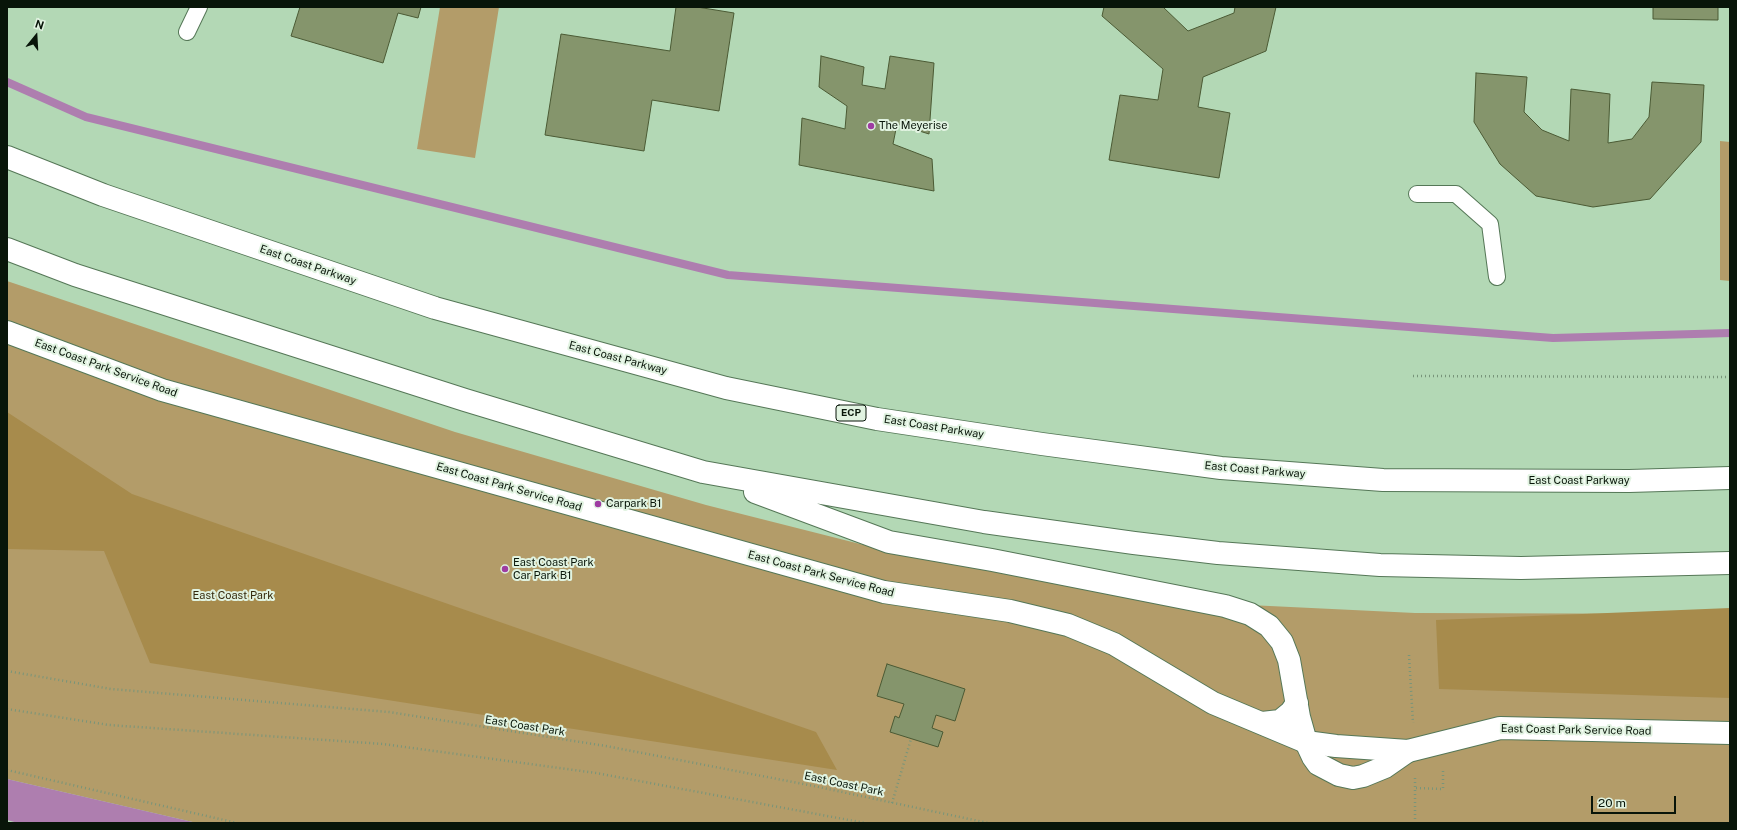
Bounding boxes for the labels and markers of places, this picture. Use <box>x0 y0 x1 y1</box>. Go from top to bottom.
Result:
place label: The Meyerise <box>879 119 947 133</box>
marker: The Meyerise <box>866 121 876 131</box>
place label: Carpark B1 <box>606 497 661 511</box>
marker: Carpark B1 <box>593 499 603 509</box>
place label: East Coast Park Car Park B1 <box>513 556 594 582</box>
marker: East Coast Park Car Park B1 <box>500 564 510 574</box>

